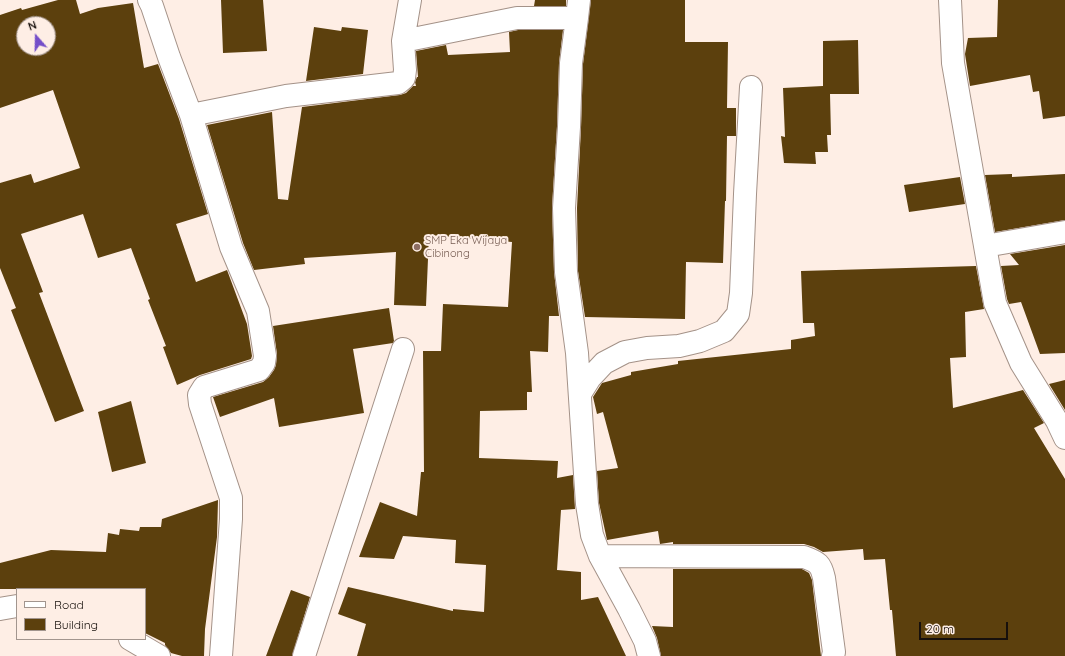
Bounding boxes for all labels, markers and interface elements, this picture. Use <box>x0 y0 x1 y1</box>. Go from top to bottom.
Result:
north arrow <box>16 16 56 56</box>
text: N <box>26 18 38 34</box>
place label: SMP Eka Wijaya Cibinong <box>425 234 507 260</box>
marker: SMP Eka Wijaya Cibinong <box>412 242 422 252</box>
legend <box>16 588 146 640</box>
text: Road <box>54 597 84 612</box>
scale bar <box>921 614 1010 640</box>
text: Building <box>54 617 98 632</box>
text: 20 m <box>926 621 954 636</box>

